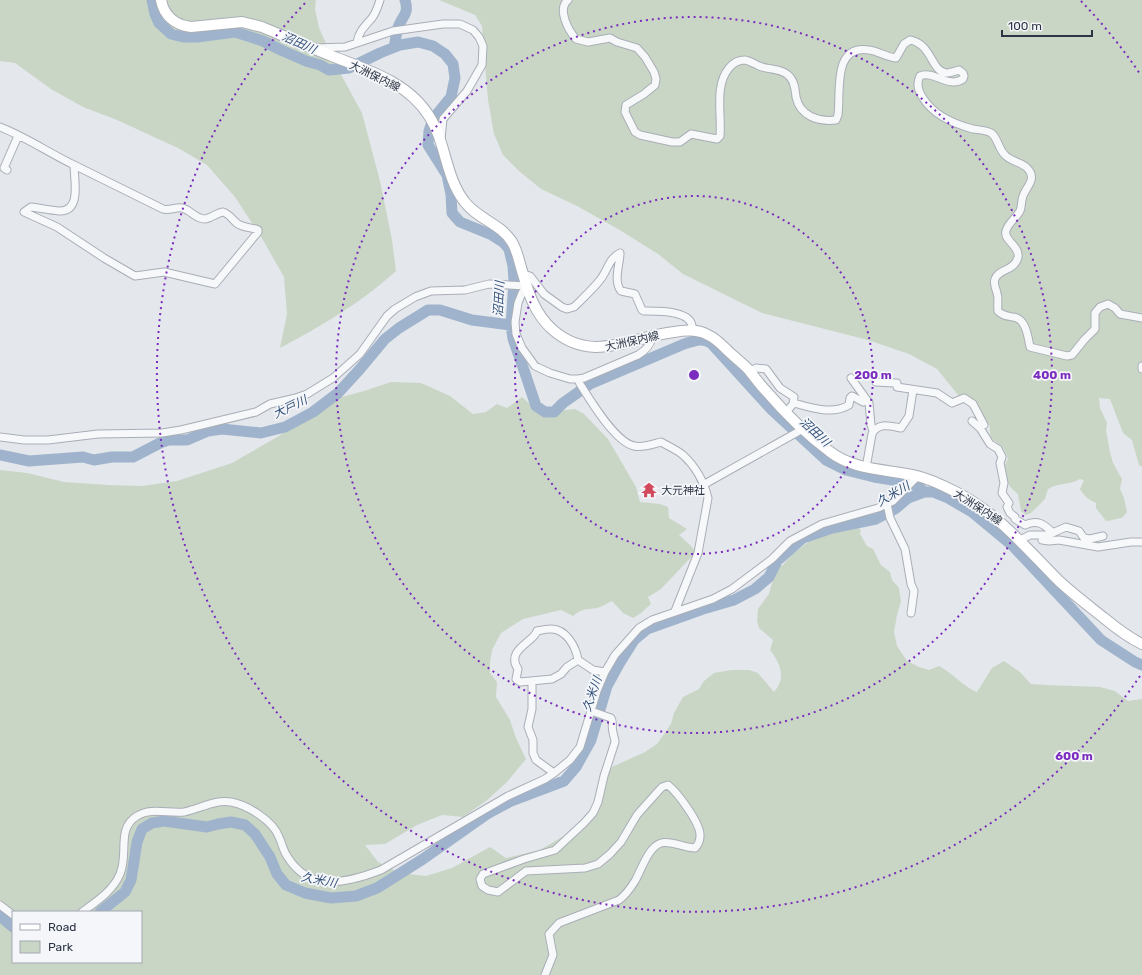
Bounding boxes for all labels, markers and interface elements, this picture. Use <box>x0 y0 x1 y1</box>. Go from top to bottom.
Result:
scale bar <box>1002 12 1092 38</box>
text: 100 m <box>1008 19 1042 33</box>
water label: 沼田川 <box>280 29 320 58</box>
street label: 大洲保内線 <box>347 59 402 94</box>
water label: 沼田川 <box>491 279 507 317</box>
street label: 大洲保内線 <box>604 329 660 354</box>
centre of rings <box>687 368 701 382</box>
text: 200 m <box>854 368 892 382</box>
text: 400 m <box>1033 368 1071 382</box>
water label: 大戸川 <box>271 392 311 421</box>
water label: 沼田川 <box>797 415 834 451</box>
water label: 久米川 <box>874 478 914 509</box>
temple icon: 大元神社 <box>640 481 658 499</box>
place label: 大元神社 <box>661 484 705 497</box>
street label: 大洲保内線 <box>951 487 1004 528</box>
water label: 久米川 <box>580 673 605 713</box>
text: 600 m <box>1055 749 1093 763</box>
water label: 久米川 <box>300 870 340 891</box>
legend <box>12 911 142 963</box>
text: Road <box>48 920 76 934</box>
text: Park <box>48 940 74 954</box>

